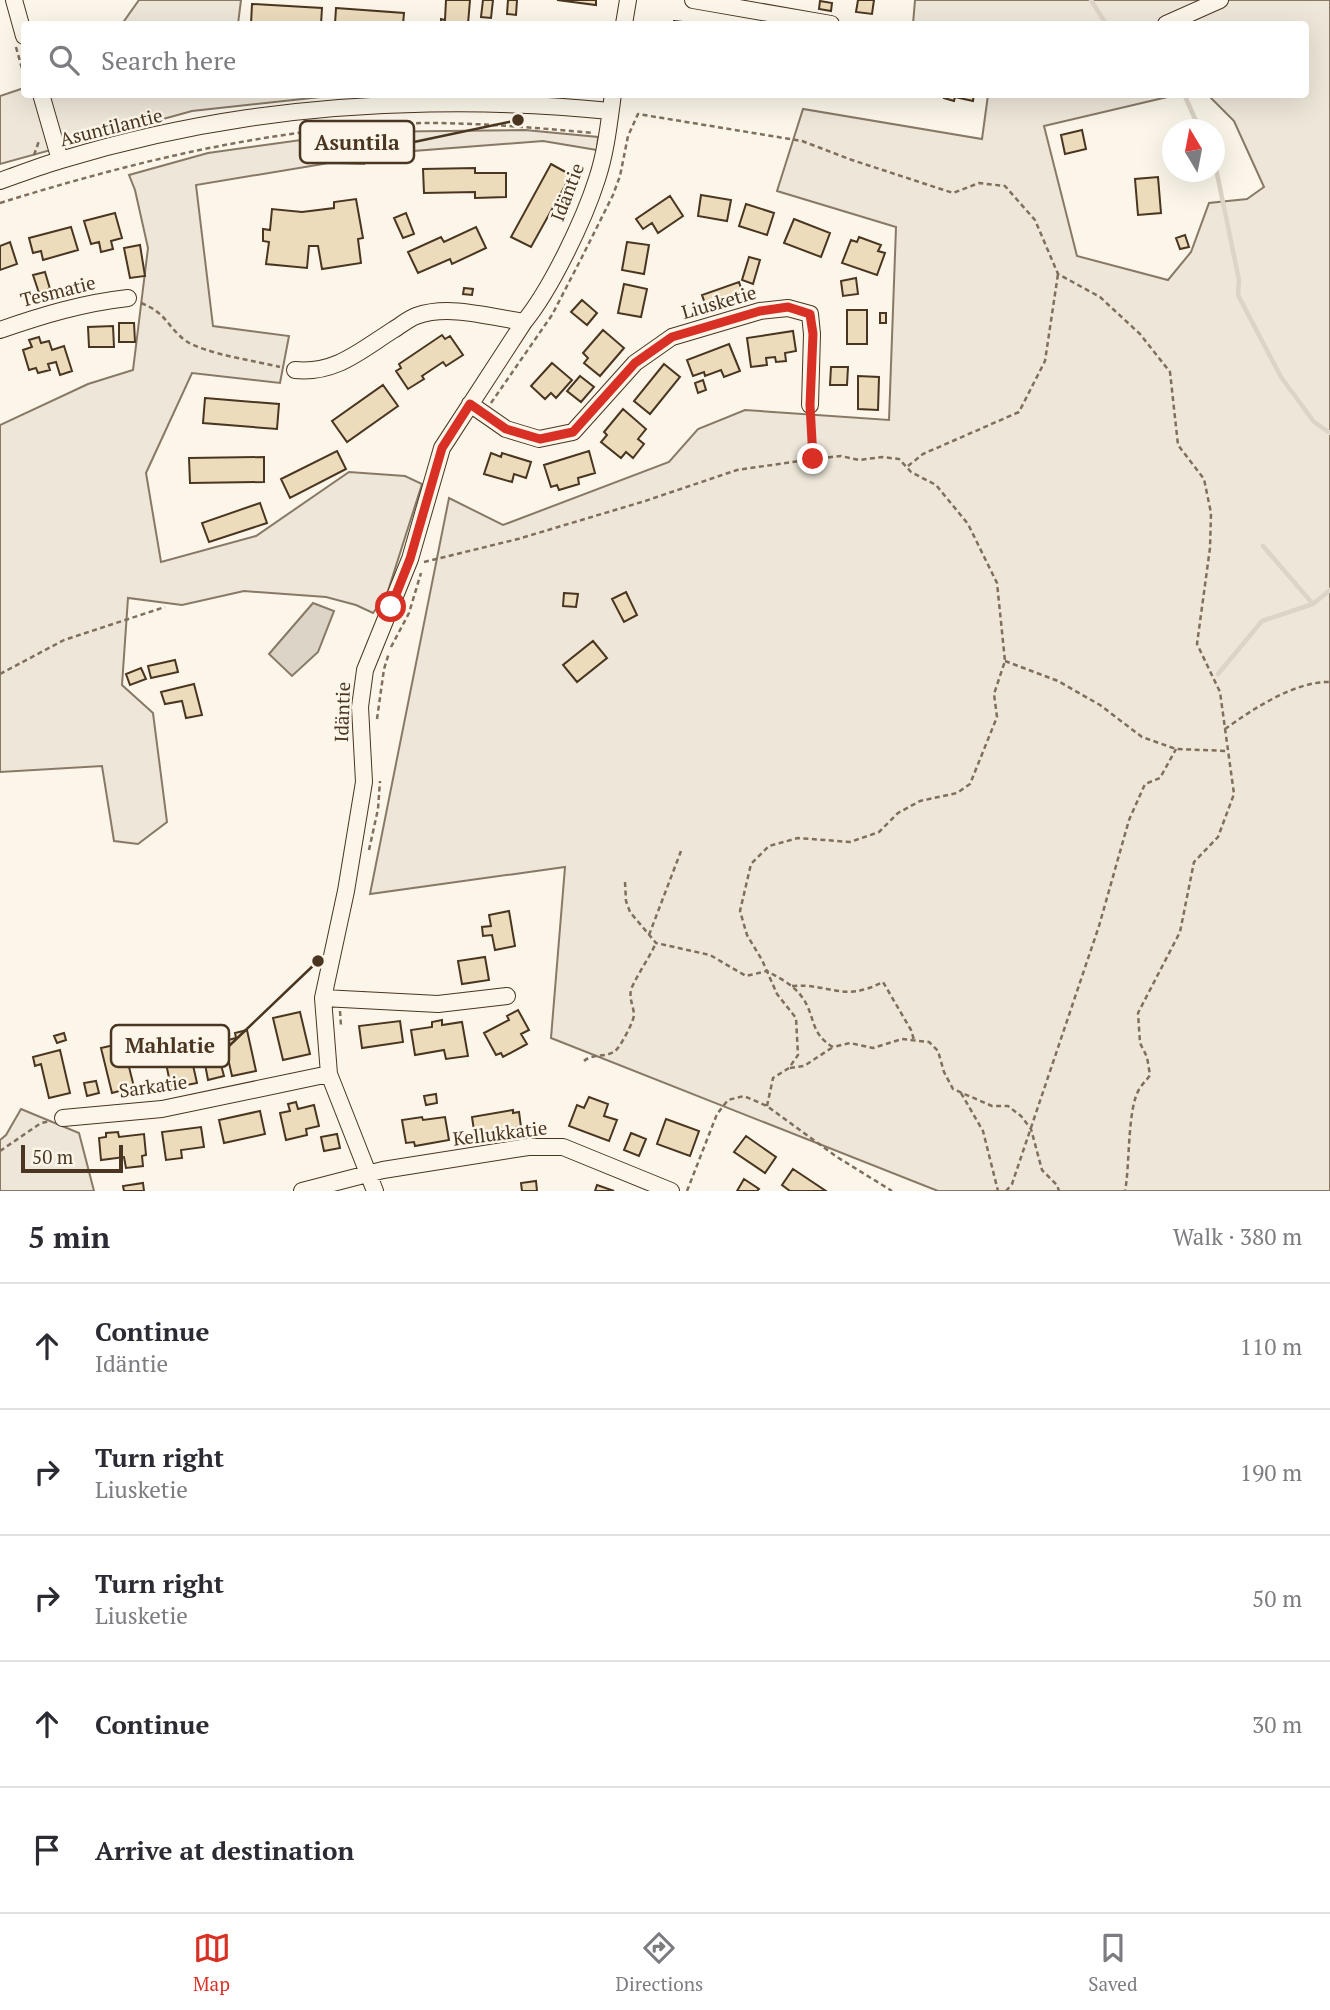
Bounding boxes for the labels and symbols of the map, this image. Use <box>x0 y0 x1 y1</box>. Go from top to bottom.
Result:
street label: Asuntilantie <box>57 102 165 151</box>
north arrow <box>1162 119 1225 182</box>
callout: Asuntila <box>300 121 414 163</box>
text: Asuntila <box>314 128 400 156</box>
street label: Idäntie <box>544 159 589 225</box>
street label: Tesmatie <box>18 269 98 312</box>
street label: Liusketie <box>679 279 759 324</box>
route end <box>797 443 828 474</box>
route start <box>375 591 406 622</box>
street label: Idäntie <box>328 681 355 743</box>
callout: Mahlatie <box>111 1025 229 1067</box>
text: Mahlatie <box>125 1031 215 1059</box>
street label: Sarkatie <box>117 1068 189 1103</box>
street label: Kellukkatie <box>451 1114 549 1151</box>
scale bar <box>21 1142 122 1174</box>

